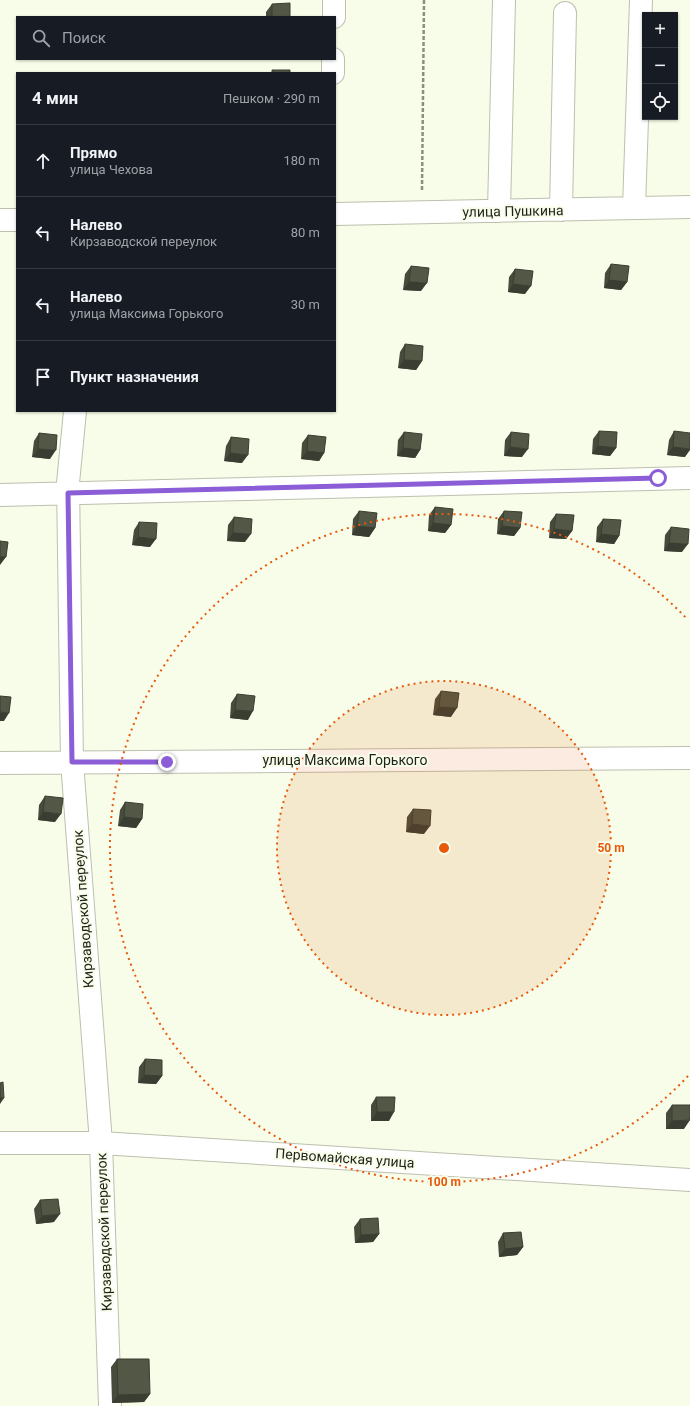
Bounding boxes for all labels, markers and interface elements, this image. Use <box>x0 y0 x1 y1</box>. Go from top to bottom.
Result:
map controls <box>642 12 678 120</box>
button: + <box>642 12 678 48</box>
search box <box>16 16 336 60</box>
icon: search <box>30 27 52 49</box>
text: Поиск <box>62 29 106 47</box>
button: − <box>642 48 678 84</box>
button: locate <box>642 84 678 120</box>
text: 4 мин <box>32 88 78 108</box>
text: Пешком · 290 m <box>223 91 320 106</box>
text: Прямо <box>70 144 117 162</box>
icon: ahead <box>32 150 54 172</box>
text: 180 m <box>283 153 320 168</box>
text: улица Чехова <box>70 162 153 177</box>
street label: улица Пушкина <box>462 202 564 220</box>
text: Налево <box>70 216 122 234</box>
icon: left <box>32 222 54 244</box>
text: 80 m <box>291 225 320 240</box>
text: Кирзаводской переулок <box>70 234 217 249</box>
text: Налево <box>70 288 122 306</box>
icon: left <box>32 294 54 316</box>
text: 30 m <box>291 297 320 312</box>
text: улица Максима Горького <box>70 306 223 321</box>
icon: arrive <box>32 366 54 388</box>
text: Пункт назначения <box>70 368 199 386</box>
route start <box>649 469 667 487</box>
street label: улица Максима Горького <box>262 752 428 768</box>
route end <box>158 753 176 771</box>
street label: Кирзаводской переулок <box>69 829 97 989</box>
centre of rings <box>437 841 451 855</box>
text: 50 m <box>597 841 625 855</box>
street label: Первомайская улица <box>275 1145 415 1171</box>
street label: Кирзаводской переулок <box>93 1152 115 1311</box>
text: 100 m <box>427 1175 461 1189</box>

